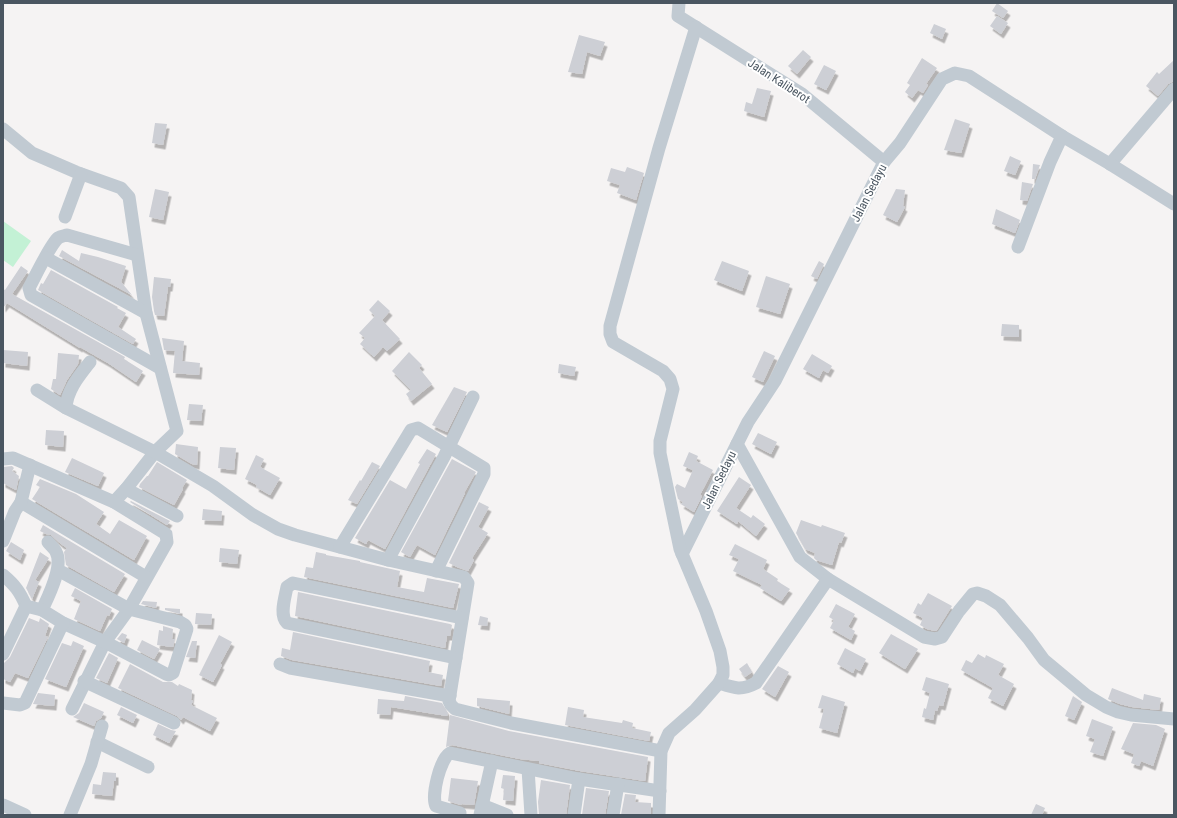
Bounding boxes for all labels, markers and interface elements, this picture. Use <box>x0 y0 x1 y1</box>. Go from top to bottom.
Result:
street label: Jalan Kaliberot <box>745 56 813 106</box>
street label: Jalan Sedayu <box>848 162 890 224</box>
street label: Jalan Sedayu <box>699 449 739 511</box>

